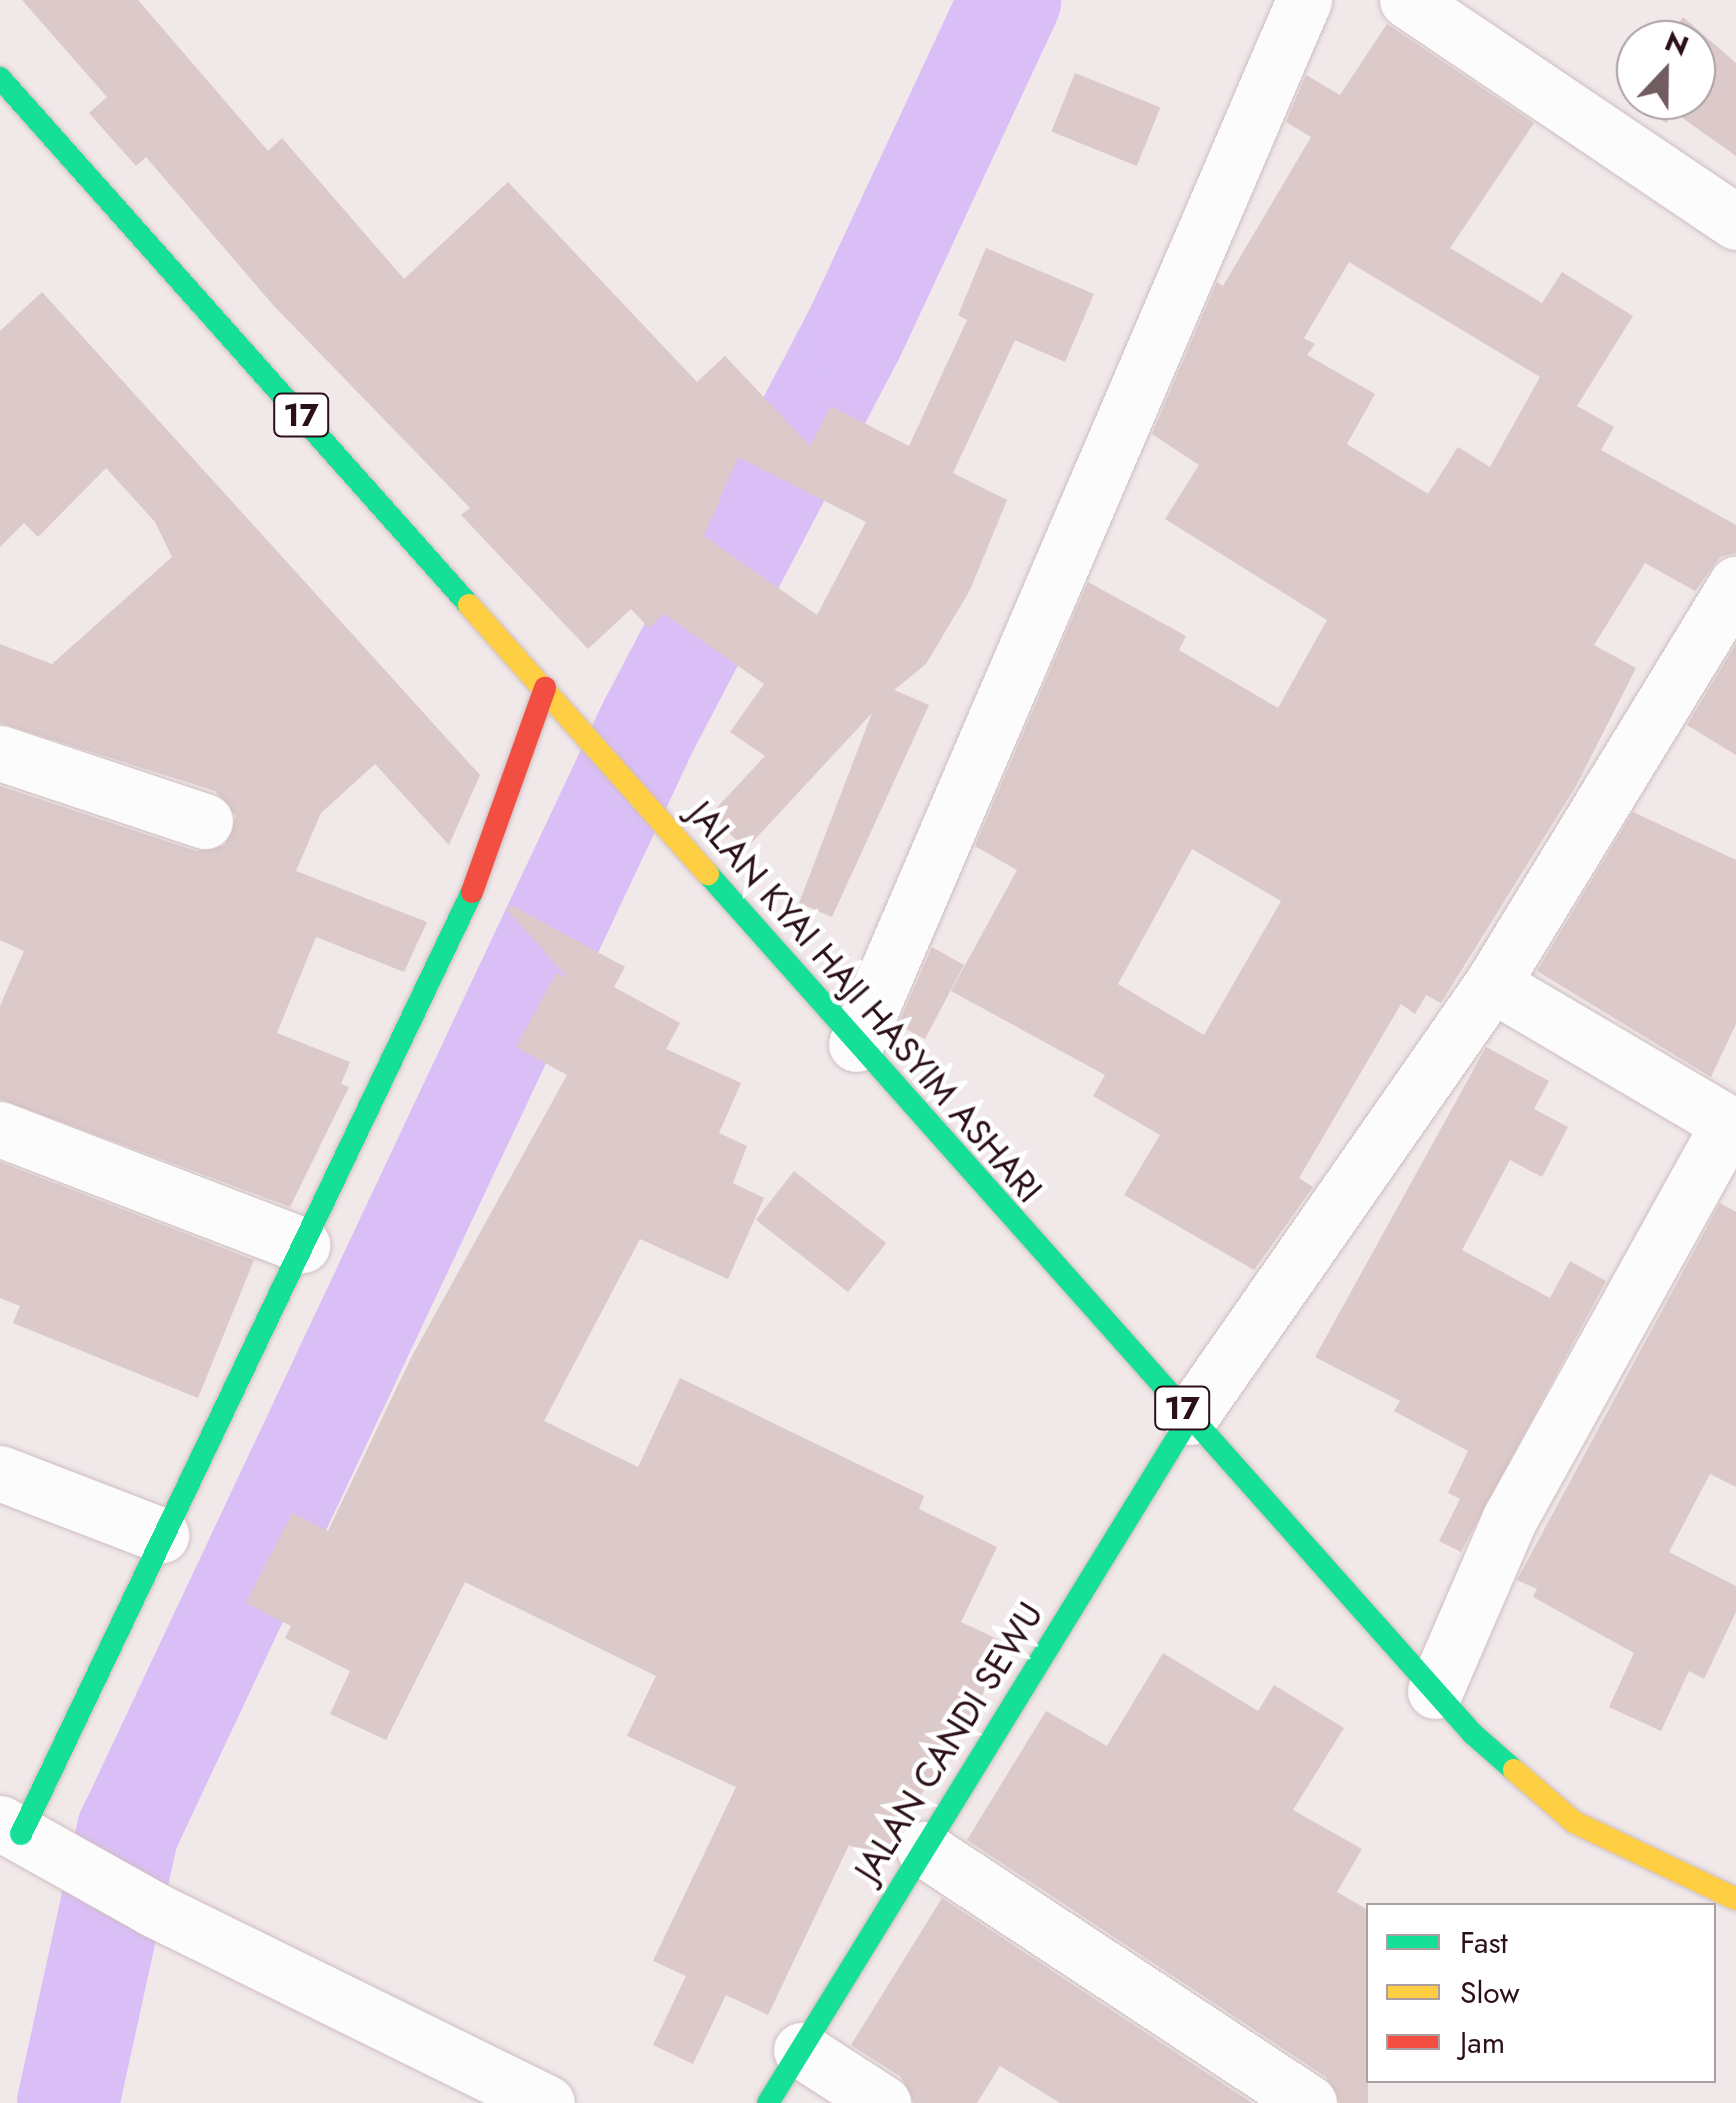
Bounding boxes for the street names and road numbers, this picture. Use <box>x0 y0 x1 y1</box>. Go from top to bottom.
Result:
road number: 17 <box>271 388 331 442</box>
street label: JALAN KYAI HAJI HASYIM ASHARI <box>680 793 1050 1211</box>
road number: 17 <box>1152 1381 1212 1435</box>
street label: JALAN CANDI SEWU <box>846 1595 1052 1889</box>

